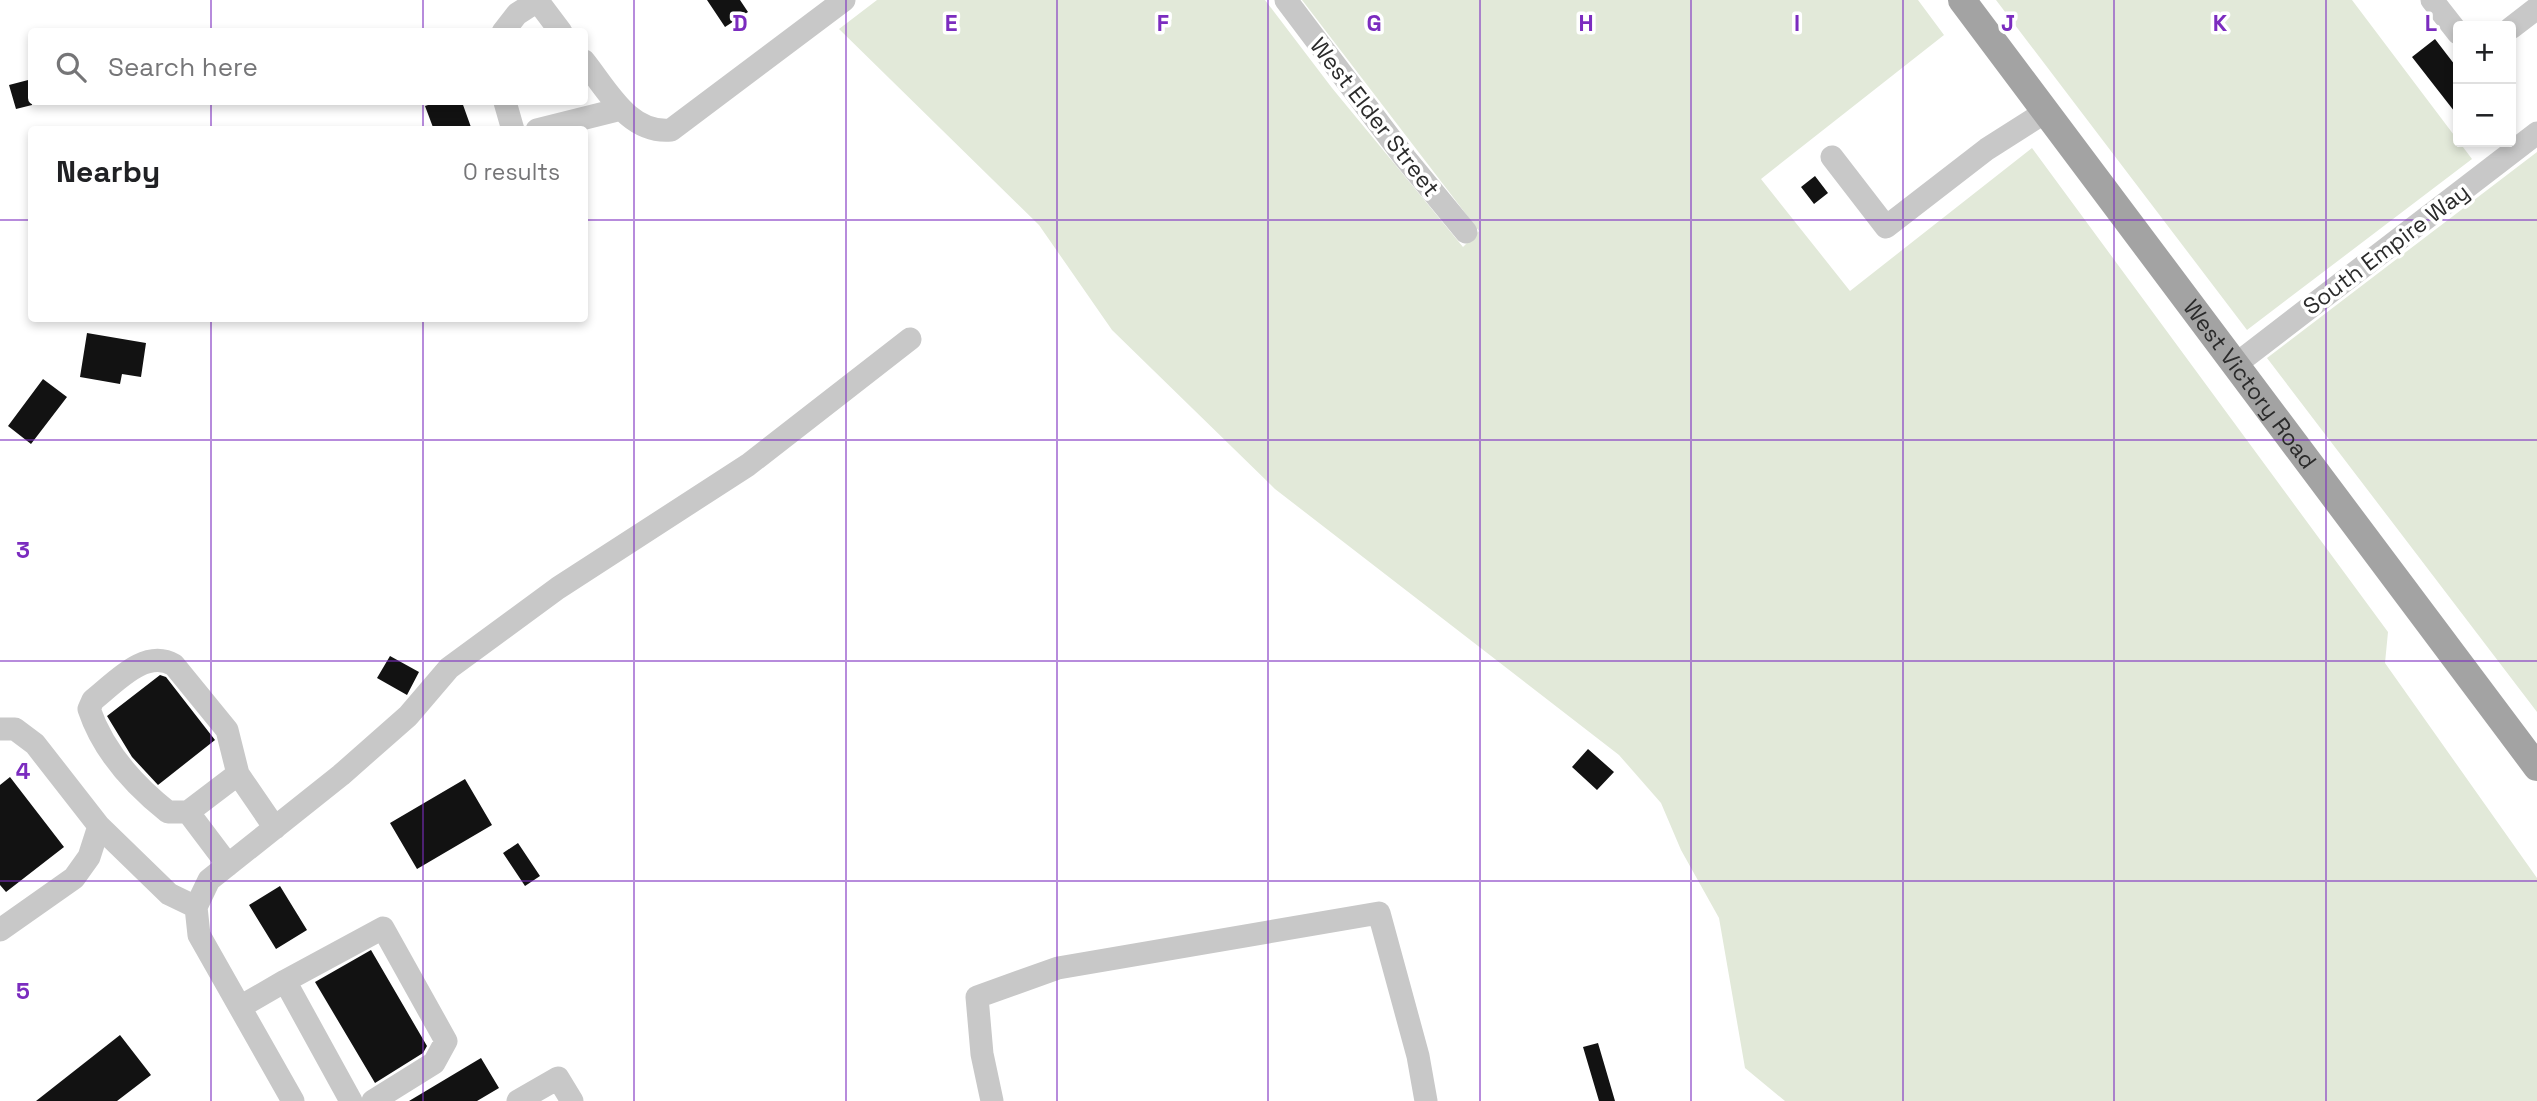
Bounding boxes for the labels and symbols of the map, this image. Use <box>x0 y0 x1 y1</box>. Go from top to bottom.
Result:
text: D <box>732 8 748 38</box>
text: E <box>945 8 957 38</box>
text: F <box>1157 8 1169 38</box>
text: G <box>1366 8 1382 38</box>
text: H <box>1578 8 1594 38</box>
text: I <box>1794 8 1800 38</box>
text: J <box>2001 8 2015 38</box>
text: K <box>2213 8 2228 38</box>
text: L <box>2425 8 2437 38</box>
street label: West Elder Street <box>1304 31 1446 203</box>
street label: South Empire Way <box>2297 177 2475 321</box>
street label: West Victory Road <box>2177 293 2323 475</box>
text: 3 <box>16 535 30 565</box>
text: 4 <box>16 756 31 786</box>
text: 5 <box>16 976 30 1006</box>

